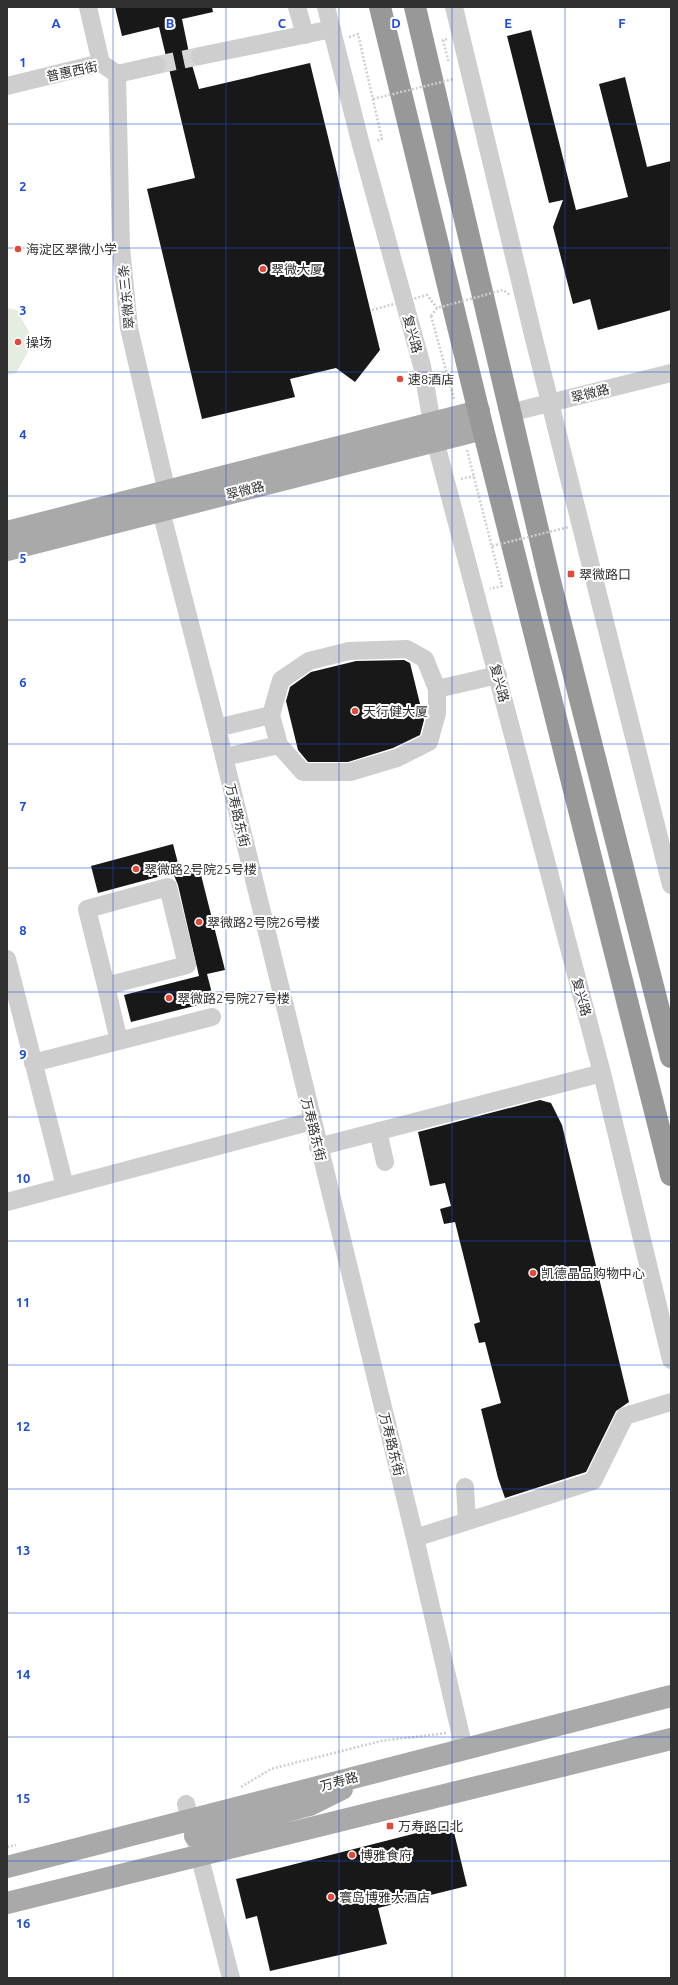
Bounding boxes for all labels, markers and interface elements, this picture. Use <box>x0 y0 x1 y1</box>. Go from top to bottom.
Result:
text: A <box>51 16 61 30</box>
text: B <box>166 16 175 30</box>
text: C <box>278 16 287 30</box>
text: D <box>391 16 401 30</box>
text: E <box>504 16 512 30</box>
text: F <box>618 16 626 30</box>
text: 1 <box>19 55 27 69</box>
street label: 普惠西街 <box>45 59 99 83</box>
text: 2 <box>19 179 27 193</box>
place label: 海淀区翠微小学 <box>26 242 117 256</box>
marker: 海淀区翠微小学 <box>13 244 23 254</box>
place label: 翠微大厦 <box>271 262 323 276</box>
street label: 翠微东三条 <box>116 264 136 330</box>
marker: 翠微大厦 <box>258 264 268 274</box>
text: 3 <box>19 303 27 317</box>
street label: 复兴路 <box>401 313 425 355</box>
place label: 操场 <box>26 335 52 349</box>
marker: 操场 <box>13 337 23 347</box>
place label: 速8酒店 <box>408 372 454 386</box>
marker: 速8酒店 <box>395 374 405 384</box>
street label: 翠微路 <box>569 381 611 405</box>
text: 4 <box>19 427 27 441</box>
street label: 翠微路 <box>224 478 266 502</box>
text: 5 <box>19 551 27 565</box>
place label: 翠微路口 <box>579 567 631 581</box>
marker: 翠微路口 <box>566 569 576 579</box>
street label: 复兴路 <box>488 662 512 704</box>
text: 6 <box>19 675 27 689</box>
place label: 天行健大厦 <box>363 704 428 718</box>
marker: 天行健大厦 <box>350 706 360 716</box>
street label: 万寿路东街 <box>223 782 253 848</box>
text: 7 <box>19 799 27 813</box>
place label: 翠微路2号院25号楼 <box>144 862 257 876</box>
marker: 翠微路2号院25号楼 <box>131 864 141 874</box>
place label: 翠微路2号院26号楼 <box>207 915 320 929</box>
marker: 翠微路2号院26号楼 <box>194 917 204 927</box>
text: 8 <box>19 923 27 937</box>
street label: 复兴路 <box>570 976 594 1018</box>
place label: 翠微路2号院27号楼 <box>177 991 290 1005</box>
marker: 翠微路2号院27号楼 <box>164 993 174 1003</box>
text: 9 <box>19 1047 27 1061</box>
street label: 万寿路东街 <box>299 1096 329 1162</box>
text: 10 <box>16 1171 30 1185</box>
place label: 凯德晶品购物中心 <box>541 1266 645 1280</box>
marker: 凯德晶品购物中心 <box>528 1268 538 1278</box>
text: 11 <box>16 1295 30 1309</box>
street label: 万寿路东街 <box>377 1411 407 1477</box>
text: 12 <box>16 1419 30 1433</box>
text: 13 <box>16 1543 30 1557</box>
text: 14 <box>16 1667 30 1681</box>
street label: 万寿路 <box>318 1769 360 1793</box>
text: 15 <box>16 1791 30 1805</box>
place label: 万寿路口北 <box>398 1819 463 1833</box>
marker: 万寿路口北 <box>385 1821 395 1831</box>
place label: 博雅食府 <box>360 1848 412 1862</box>
marker: 博雅食府 <box>347 1850 357 1860</box>
place label: 寰岛博雅大酒店 <box>339 1890 430 1904</box>
marker: 寰岛博雅大酒店 <box>326 1892 336 1902</box>
text: 16 <box>16 1916 30 1930</box>

